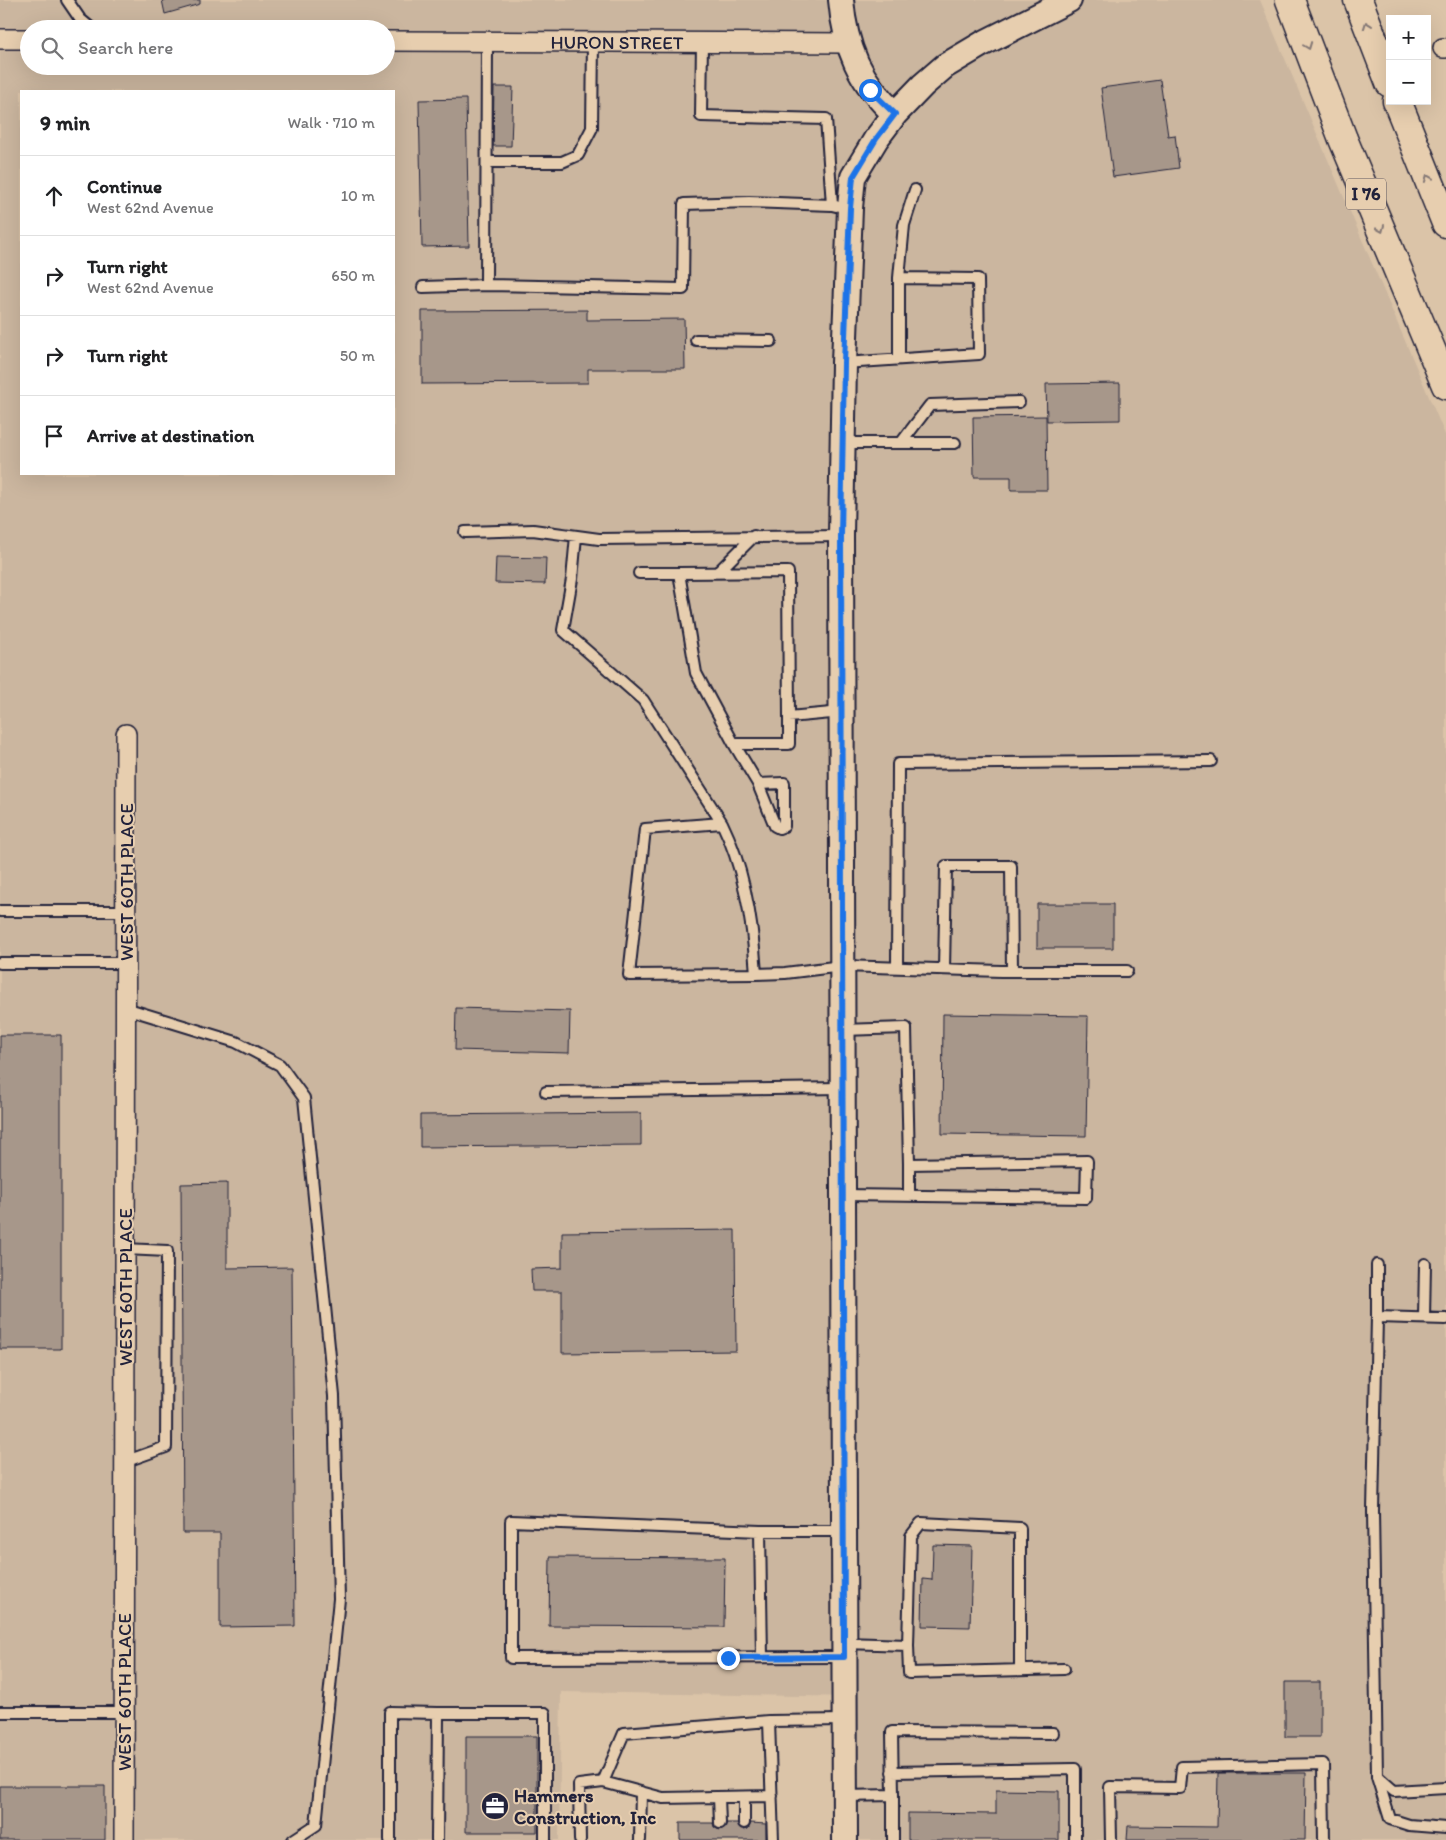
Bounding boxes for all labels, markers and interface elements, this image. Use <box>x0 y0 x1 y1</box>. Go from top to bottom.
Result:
map controls <box>1386 15 1431 105</box>
button: + <box>1386 15 1431 60</box>
search box <box>20 20 395 75</box>
one-way arrow <box>1363 21 1373 30</box>
street label: HURON STREET <box>550 31 684 54</box>
icon: search <box>38 34 66 62</box>
text: Search here <box>78 36 173 59</box>
one-way arrow <box>1302 41 1312 49</box>
button: − <box>1386 60 1431 105</box>
route start <box>859 79 882 102</box>
text: 9 min <box>40 110 90 135</box>
text: Walk · 710 m <box>288 113 375 132</box>
one-way arrow <box>1424 174 1434 183</box>
text: Continue <box>87 175 162 198</box>
road number: I 76 <box>1346 178 1386 210</box>
icon: ahead <box>40 182 68 210</box>
text: 10 m <box>341 186 375 205</box>
text: West 62nd Avenue <box>87 198 214 217</box>
one-way arrow <box>1374 224 1385 233</box>
text: Turn right <box>87 255 168 278</box>
icon: right <box>40 262 68 290</box>
text: 650 m <box>331 266 375 285</box>
text: West 62nd Avenue <box>87 278 214 297</box>
icon: right <box>40 342 68 370</box>
text: Turn right <box>87 344 168 367</box>
text: 50 m <box>340 346 375 365</box>
icon: arrive <box>40 422 68 450</box>
text: Arrive at destination <box>87 424 254 447</box>
street label: WEST 60TH PLACE <box>115 803 138 961</box>
street label: WEST 60TH PLACE <box>114 1208 137 1366</box>
street label: WEST 60TH PLACE <box>113 1613 136 1771</box>
route end <box>717 1647 740 1670</box>
place label: Hammers Construction, Inc <box>514 1784 656 1829</box>
office icon: Hammers Construction, Inc <box>480 1791 510 1821</box>

